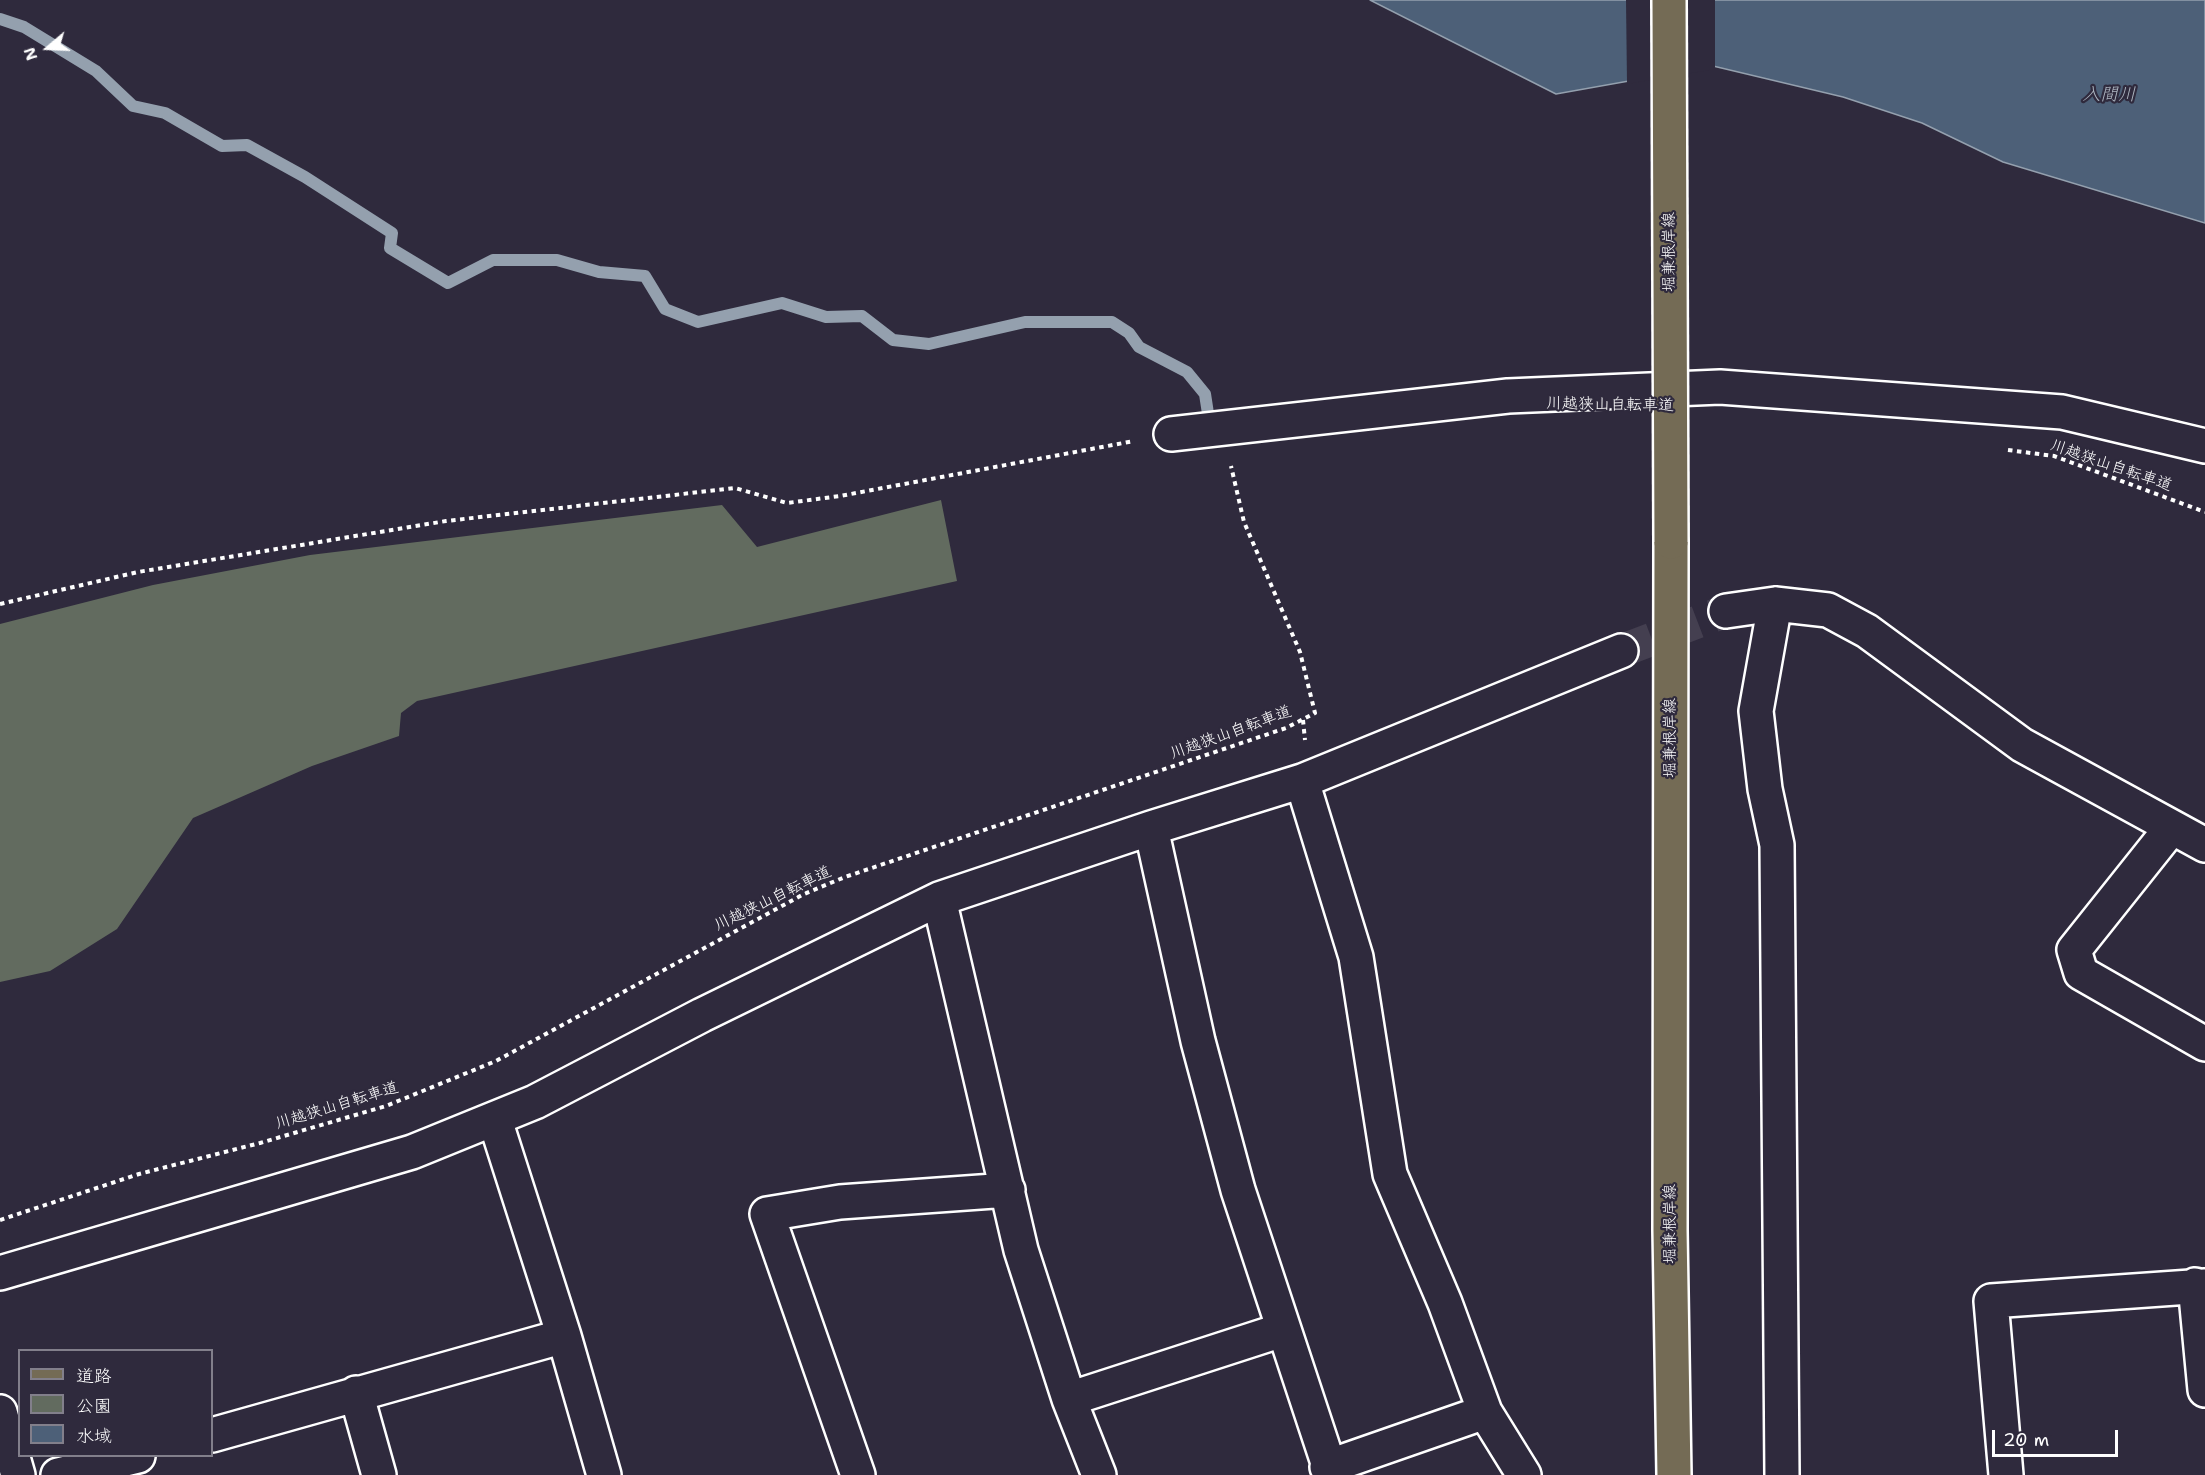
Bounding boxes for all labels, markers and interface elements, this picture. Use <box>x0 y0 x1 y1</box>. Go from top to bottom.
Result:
north arrow <box>18 18 78 78</box>
text: N <box>19 45 43 63</box>
water label: 入間川 <box>2082 84 2136 106</box>
street label: 堀兼根岸線 <box>1660 212 1680 292</box>
street label: 川越狭山自転車道 <box>1546 394 1674 416</box>
street label: 川越狭山自転車道 <box>2047 436 2175 496</box>
street label: 堀兼根岸線 <box>1661 698 1681 778</box>
street label: 川越狭山自転車道 <box>1168 702 1294 764</box>
street label: 川越狭山自転車道 <box>711 862 835 936</box>
street label: 川越狭山自転車道 <box>273 1078 401 1134</box>
street label: 堀兼根岸線 <box>1661 1184 1681 1264</box>
legend <box>18 1349 213 1457</box>
text: 道路 <box>76 1364 112 1388</box>
text: 公園 <box>76 1394 112 1418</box>
scale bar <box>1995 1418 2121 1456</box>
text: 水域 <box>76 1424 112 1448</box>
text: 20 m <box>2003 1428 2049 1452</box>

